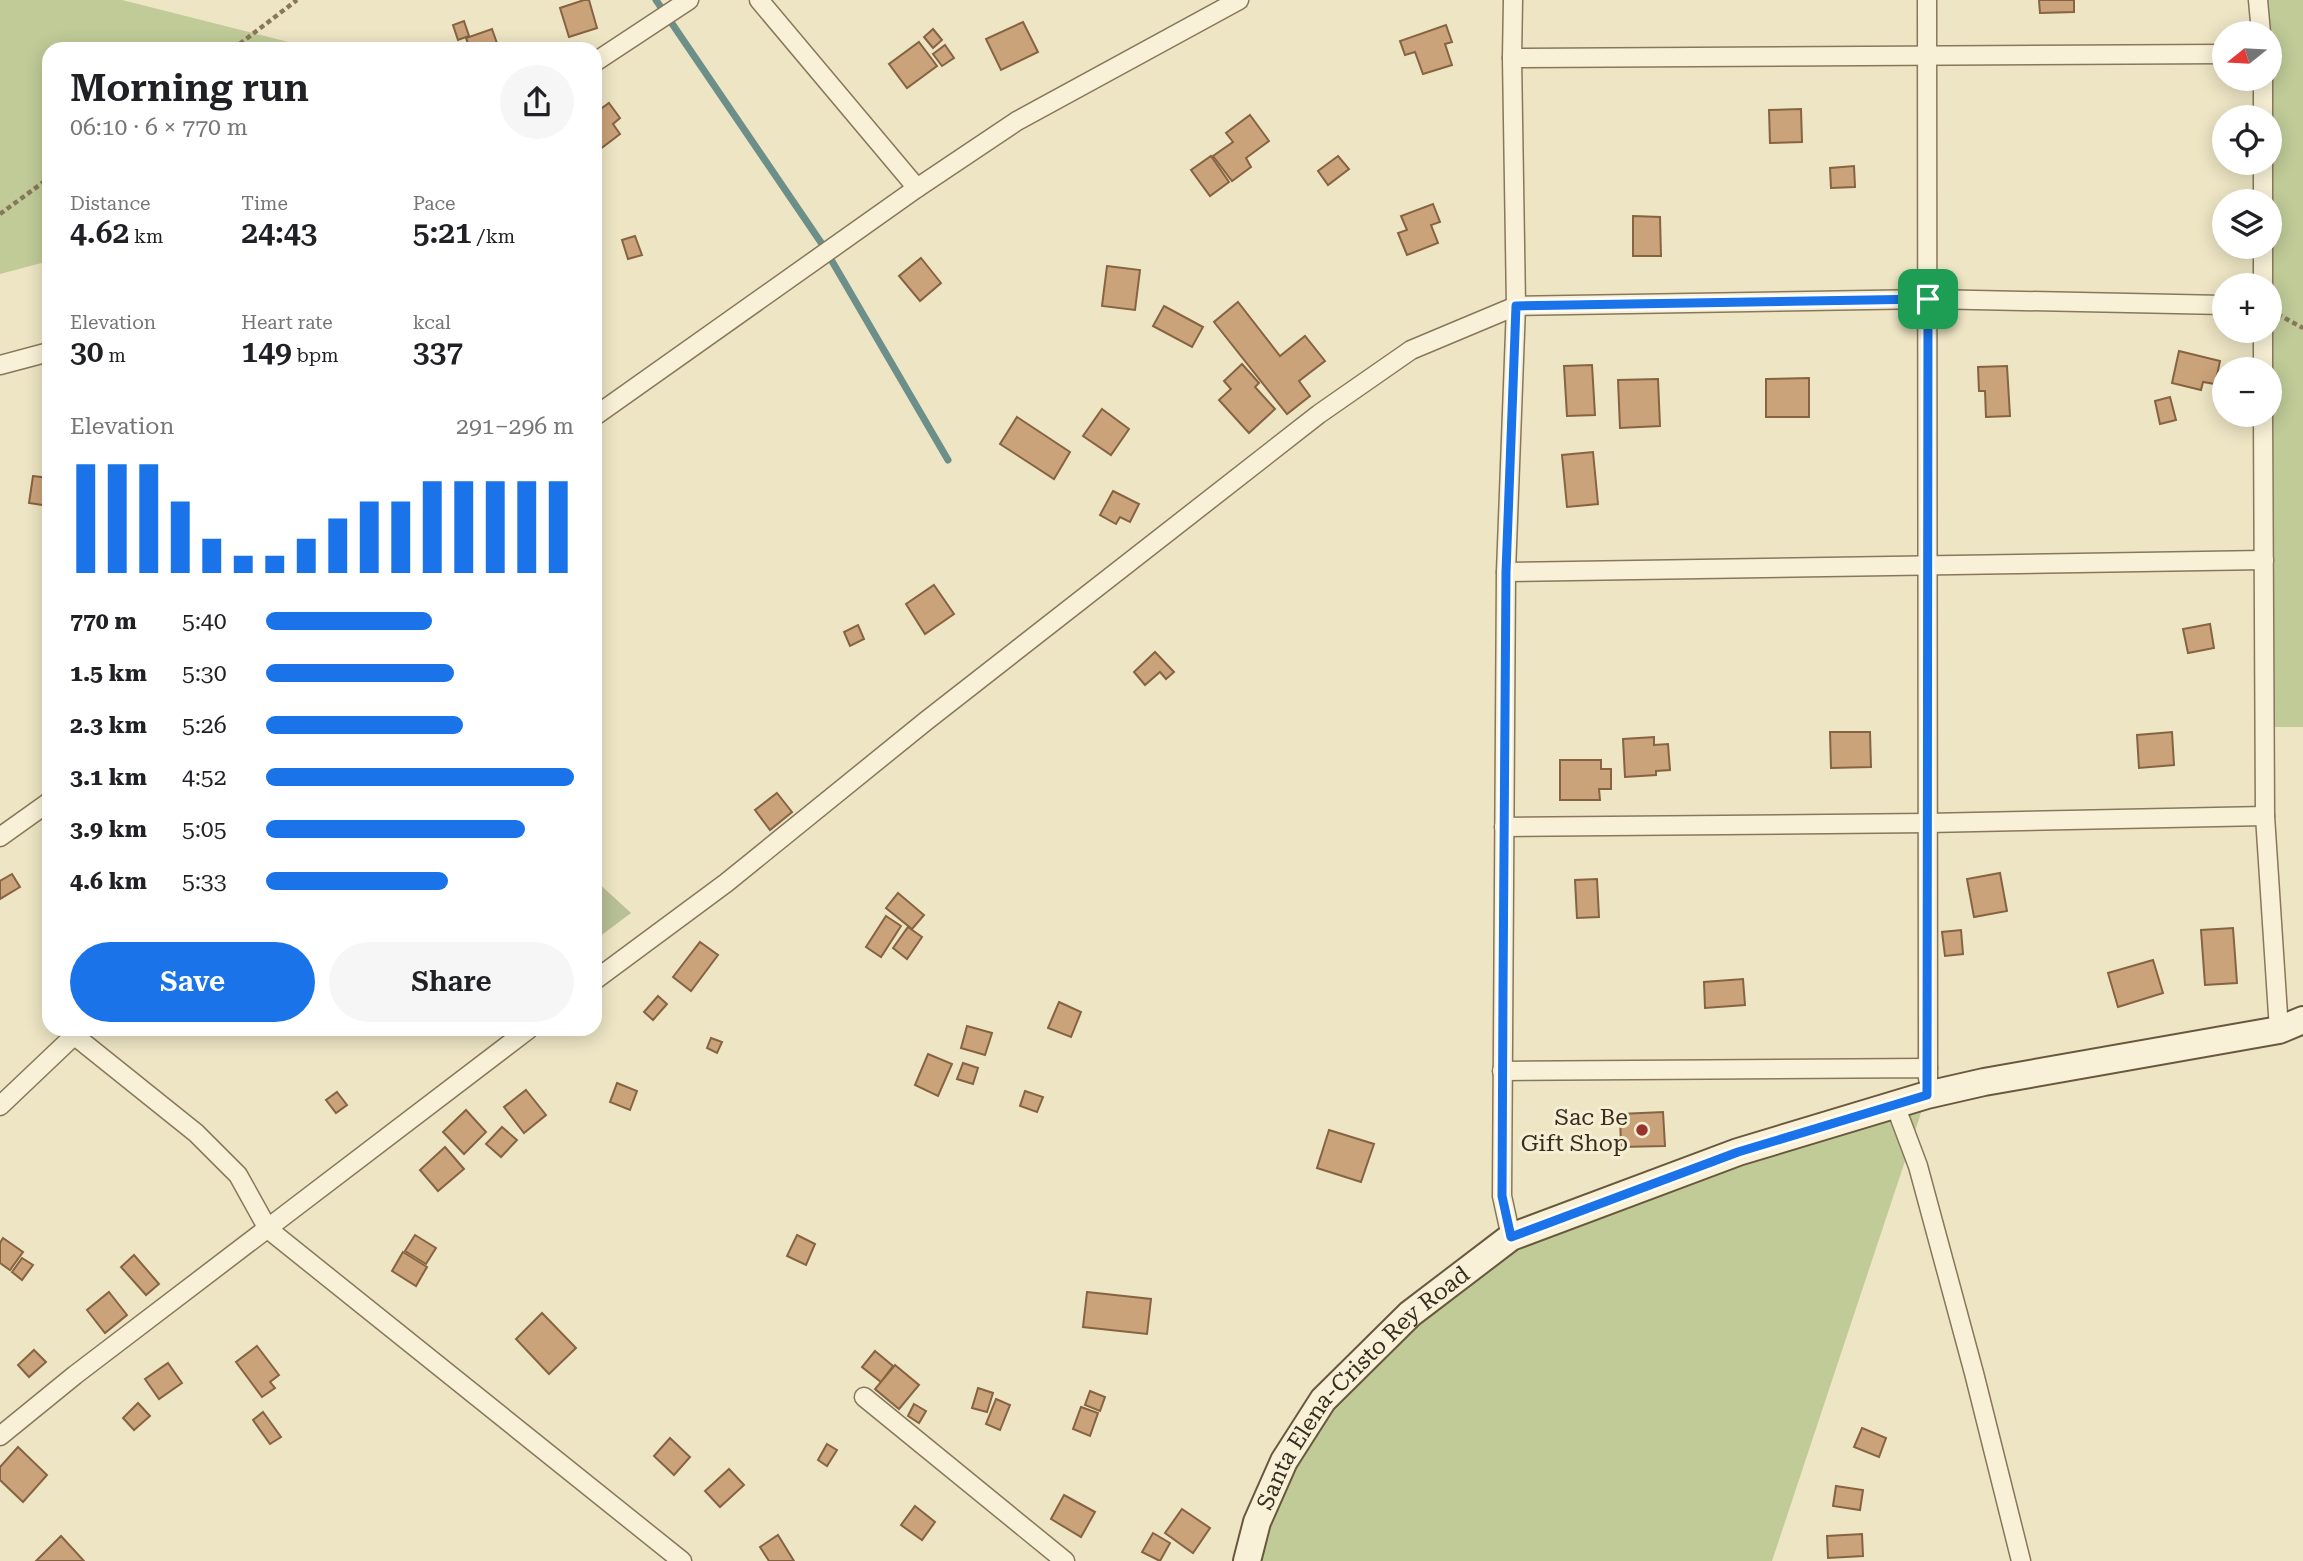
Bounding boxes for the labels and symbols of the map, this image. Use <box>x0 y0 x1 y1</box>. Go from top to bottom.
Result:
north arrow <box>2212 21 2282 91</box>
pin <box>1898 269 1958 329</box>
place label: Sac Be Gift Shop <box>1521 1104 1628 1157</box>
marker: Sac Be Gift Shop <box>1634 1122 1650 1138</box>
street label: Santa Elena-Cristo Rey Road <box>1251 1260 1475 1514</box>

